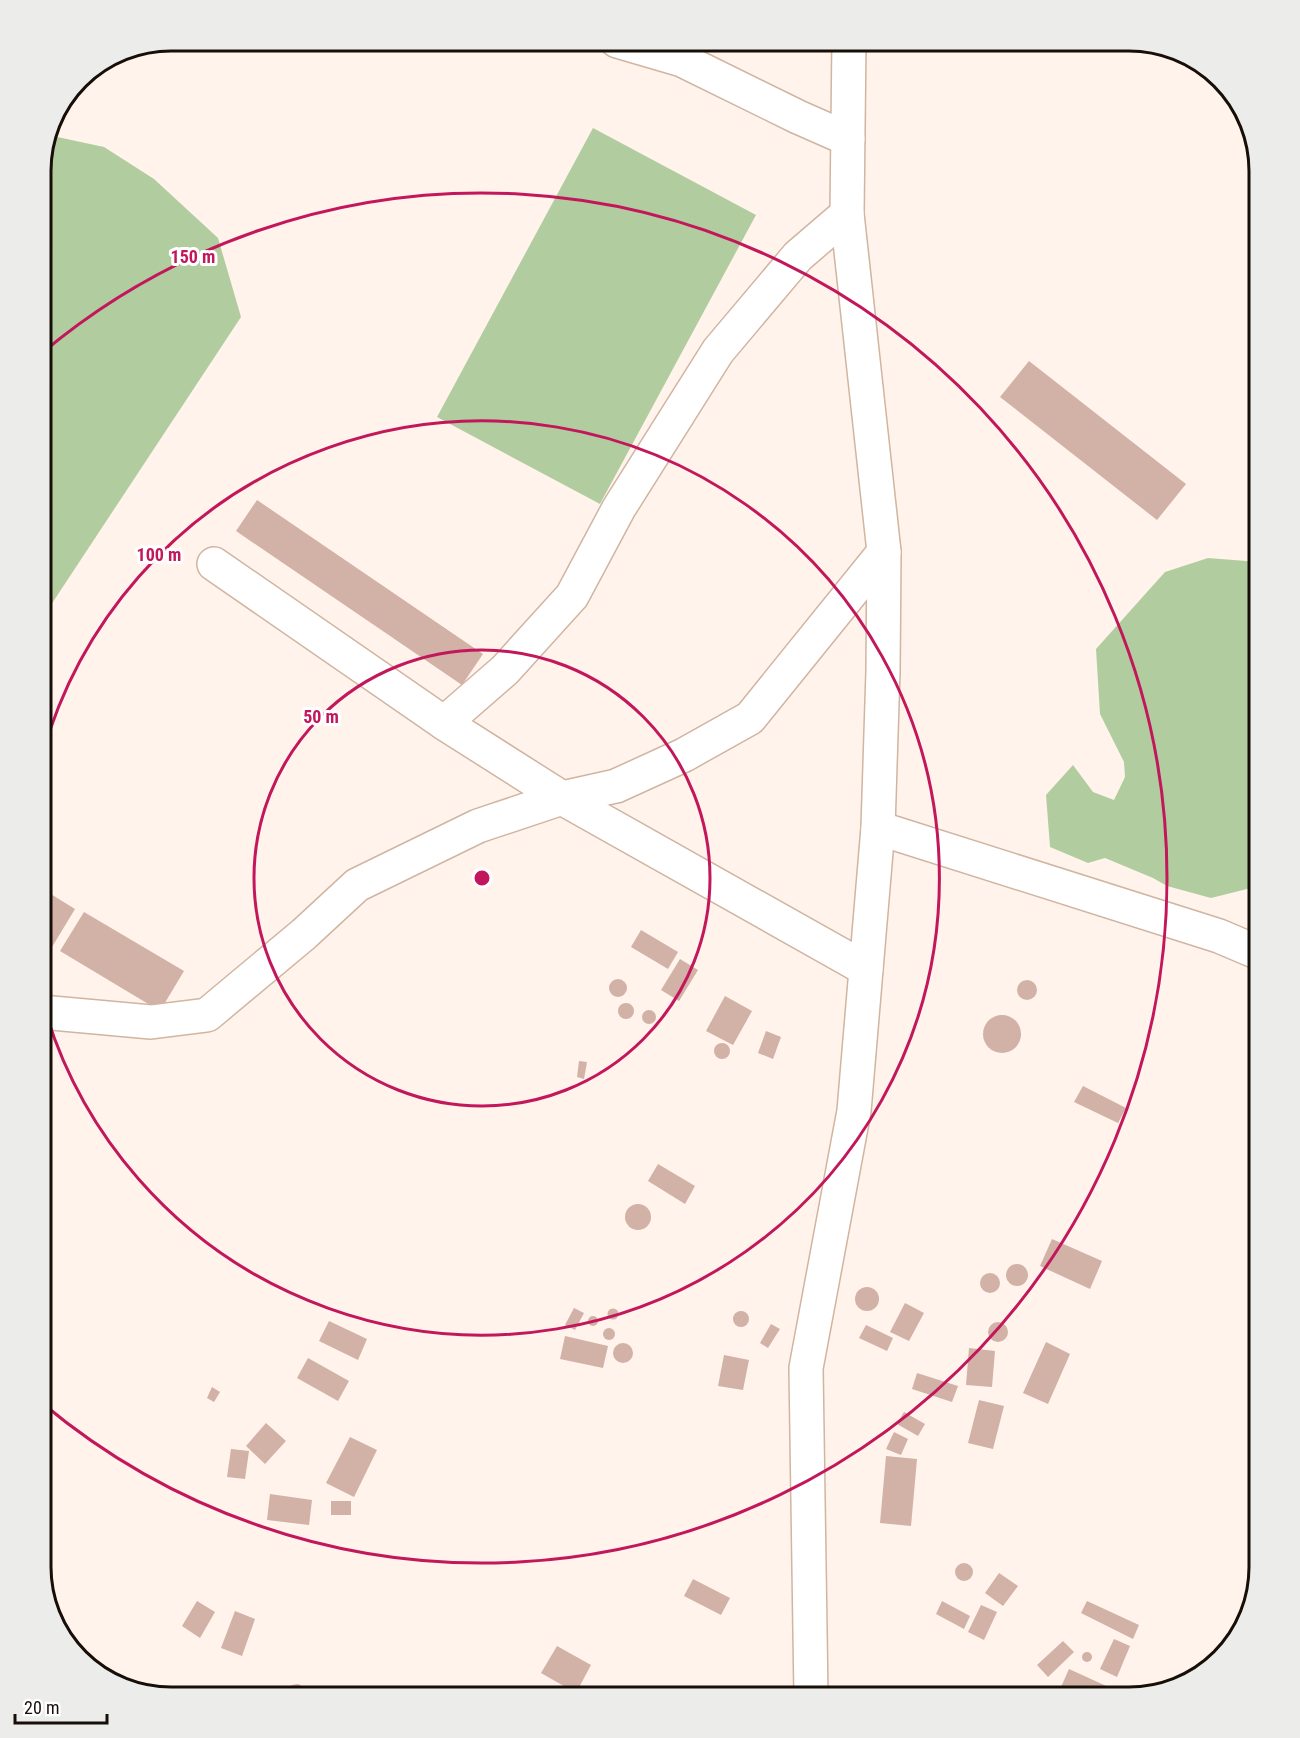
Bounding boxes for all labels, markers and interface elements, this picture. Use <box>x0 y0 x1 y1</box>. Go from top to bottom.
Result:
text: 150 m <box>171 246 215 267</box>
text: 100 m <box>137 544 181 565</box>
text: 50 m <box>303 706 339 727</box>
centre of rings <box>472 868 492 888</box>
scale bar <box>15 1687 106 1725</box>
text: 20 m <box>24 1697 59 1718</box>

